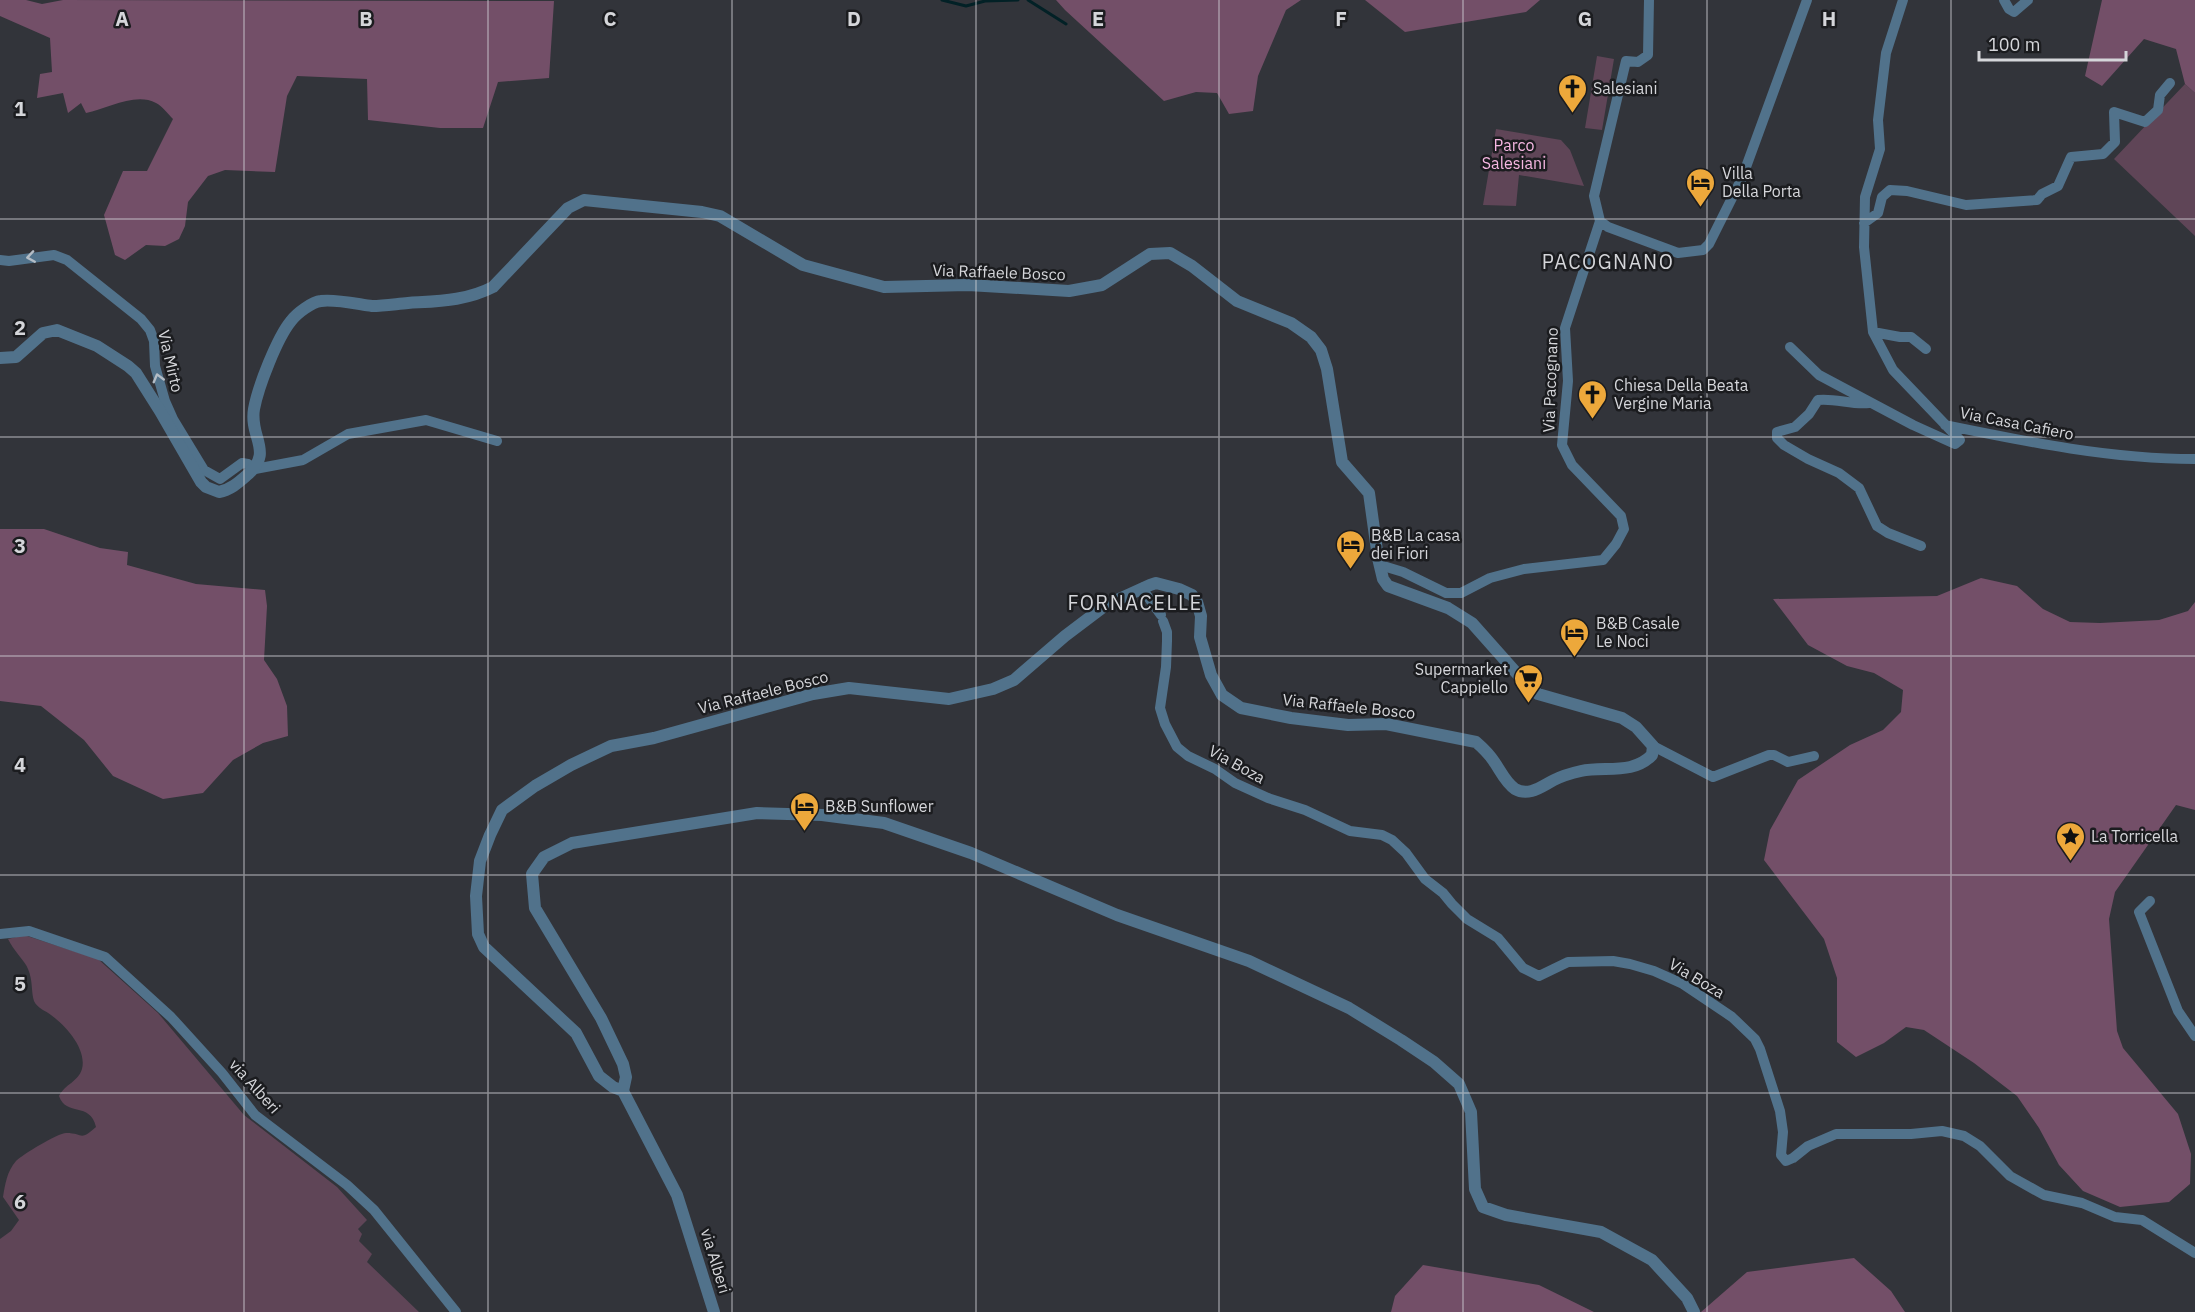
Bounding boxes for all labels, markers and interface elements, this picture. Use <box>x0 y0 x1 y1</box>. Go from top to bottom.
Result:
text: A <box>115 5 129 32</box>
text: B <box>359 5 373 32</box>
text: C <box>603 5 617 32</box>
text: D <box>847 5 861 32</box>
text: E <box>1092 5 1104 32</box>
text: F <box>1335 5 1347 32</box>
text: G <box>1578 5 1592 32</box>
text: H <box>1822 5 1836 32</box>
scale bar <box>1979 24 2126 62</box>
text: 100 m <box>1988 33 2040 56</box>
church icon: Salesiani <box>1556 72 1588 114</box>
place label: Salesiani <box>1593 78 1657 98</box>
text: 1 <box>14 95 26 122</box>
park label: Parco Salesiani <box>1482 135 1546 173</box>
place label: Villa Della Porta <box>1722 163 1801 201</box>
hotel icon: Villa Della Porta <box>1685 166 1717 208</box>
district label: PACOGNANO <box>1542 248 1674 275</box>
one-way arrow <box>27 251 36 263</box>
street label: Via Raffaele Bosco <box>932 260 1066 284</box>
text: 2 <box>14 314 26 341</box>
street label: Via Pacognano <box>1538 327 1562 433</box>
street label: Via Mirto <box>154 328 188 394</box>
one-way arrow <box>153 373 166 383</box>
place label: Chiesa Della Beata Vergine Maria <box>1614 375 1749 413</box>
church icon: Chiesa Della Beata Vergine Maria <box>1577 378 1609 420</box>
street label: Via Casa Cafiero <box>1958 402 2076 444</box>
place label: B&B La casa dei Fiori <box>1371 525 1460 563</box>
hotel icon: B&B La casa dei Fiori <box>1334 528 1366 570</box>
text: 3 <box>14 532 26 559</box>
district label: FORNACELLE <box>1067 589 1203 616</box>
place label: B&B Casale Le Noci <box>1596 613 1680 651</box>
hotel icon: B&B Casale Le Noci <box>1559 616 1591 658</box>
place label: Supermarket Cappiello <box>1415 659 1508 697</box>
supermarket icon: Supermarket Cappiello <box>1513 662 1545 704</box>
street label: Via Raffaele Bosco <box>696 666 830 718</box>
street label: Via Raffaele Bosco <box>1282 689 1416 723</box>
street label: Via Boza <box>1205 740 1269 788</box>
text: 4 <box>14 751 26 778</box>
hotel icon: B&B Sunflower <box>788 790 820 832</box>
place label: B&B Sunflower <box>825 796 934 816</box>
place icon: La Torricella <box>2054 820 2086 862</box>
place label: La Torricella <box>2091 826 2178 846</box>
street label: Via Boza <box>1666 954 1729 1003</box>
text: 5 <box>14 970 26 997</box>
street label: via Alberi <box>225 1055 285 1117</box>
text: 6 <box>14 1188 26 1215</box>
street label: via Alberi <box>697 1226 735 1296</box>

